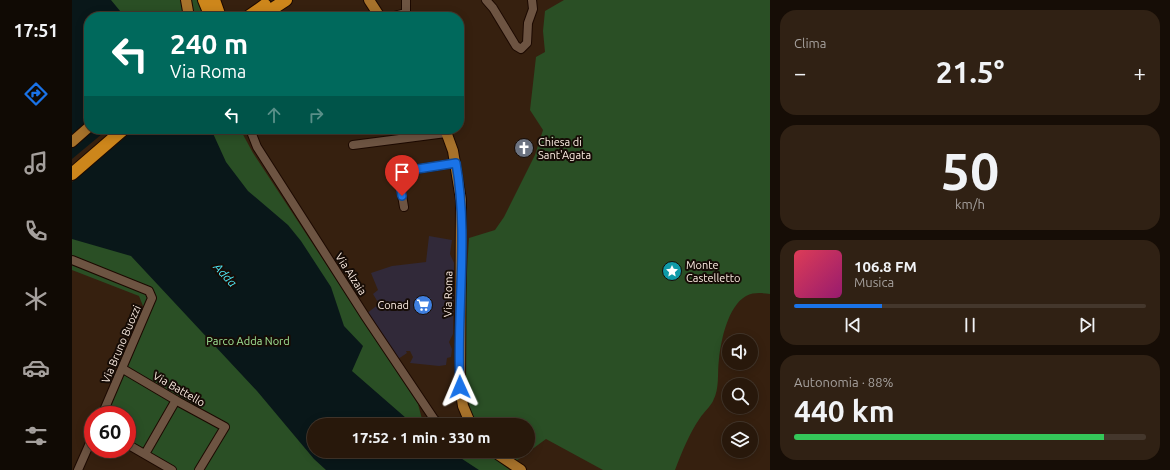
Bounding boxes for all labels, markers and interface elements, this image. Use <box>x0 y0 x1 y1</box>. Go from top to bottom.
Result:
text: 17:51 <box>13 20 59 40</box>
icon: left <box>104 28 156 80</box>
text: 240 m <box>170 28 248 59</box>
text: Clima <box>794 36 826 50</box>
text: 21.5° <box>936 55 1004 89</box>
text: − <box>794 60 806 85</box>
text: + <box>1134 60 1146 85</box>
text: Via Roma <box>170 61 246 81</box>
icon: directions <box>22 80 50 108</box>
icon: left <box>221 104 243 126</box>
icon: ahead <box>263 104 285 126</box>
icon: right <box>305 104 327 126</box>
place label: Chiesa di Sant'Agata <box>538 136 591 161</box>
church icon: Chiesa di Sant'Agata <box>513 137 535 159</box>
text: 50 <box>941 142 999 200</box>
icon: music <box>22 149 50 177</box>
pin <box>385 155 419 196</box>
icon: arrive <box>391 161 413 183</box>
text: km/h <box>955 197 985 211</box>
icon: phone <box>22 217 50 245</box>
street label: Via Alzaia <box>333 251 369 297</box>
text: 106.8 FM <box>854 258 917 275</box>
water label: Adda <box>211 259 240 290</box>
place label: Monte Castelletto <box>686 259 740 284</box>
place icon: Monte Castelletto <box>661 260 683 282</box>
street label: Via Roma <box>442 271 454 317</box>
text: Musica <box>854 275 894 289</box>
icon: climate <box>22 285 50 313</box>
supermarket icon: Conad <box>412 294 434 316</box>
place label: Conad <box>377 299 409 311</box>
street label: Via Bruno Buozzi <box>99 303 143 385</box>
icon: previous <box>842 314 864 336</box>
icon: pause <box>959 314 981 336</box>
icon: next <box>1076 314 1098 336</box>
map controls <box>722 334 758 458</box>
button: sound <box>722 334 758 370</box>
park label: Parco Adda Nord <box>206 335 290 347</box>
icon: car <box>22 354 50 382</box>
position arrow <box>439 366 481 408</box>
street label: Via Battello <box>151 369 207 409</box>
text: Autonomia · 88% <box>794 375 893 389</box>
button: search <box>722 378 758 414</box>
text: 440 km <box>794 394 895 428</box>
speed limit sign: 60 <box>84 406 136 458</box>
icon: filters <box>22 422 50 450</box>
button: layers <box>722 422 758 458</box>
text: 17:52 · 1 min · 330 m <box>352 429 490 446</box>

